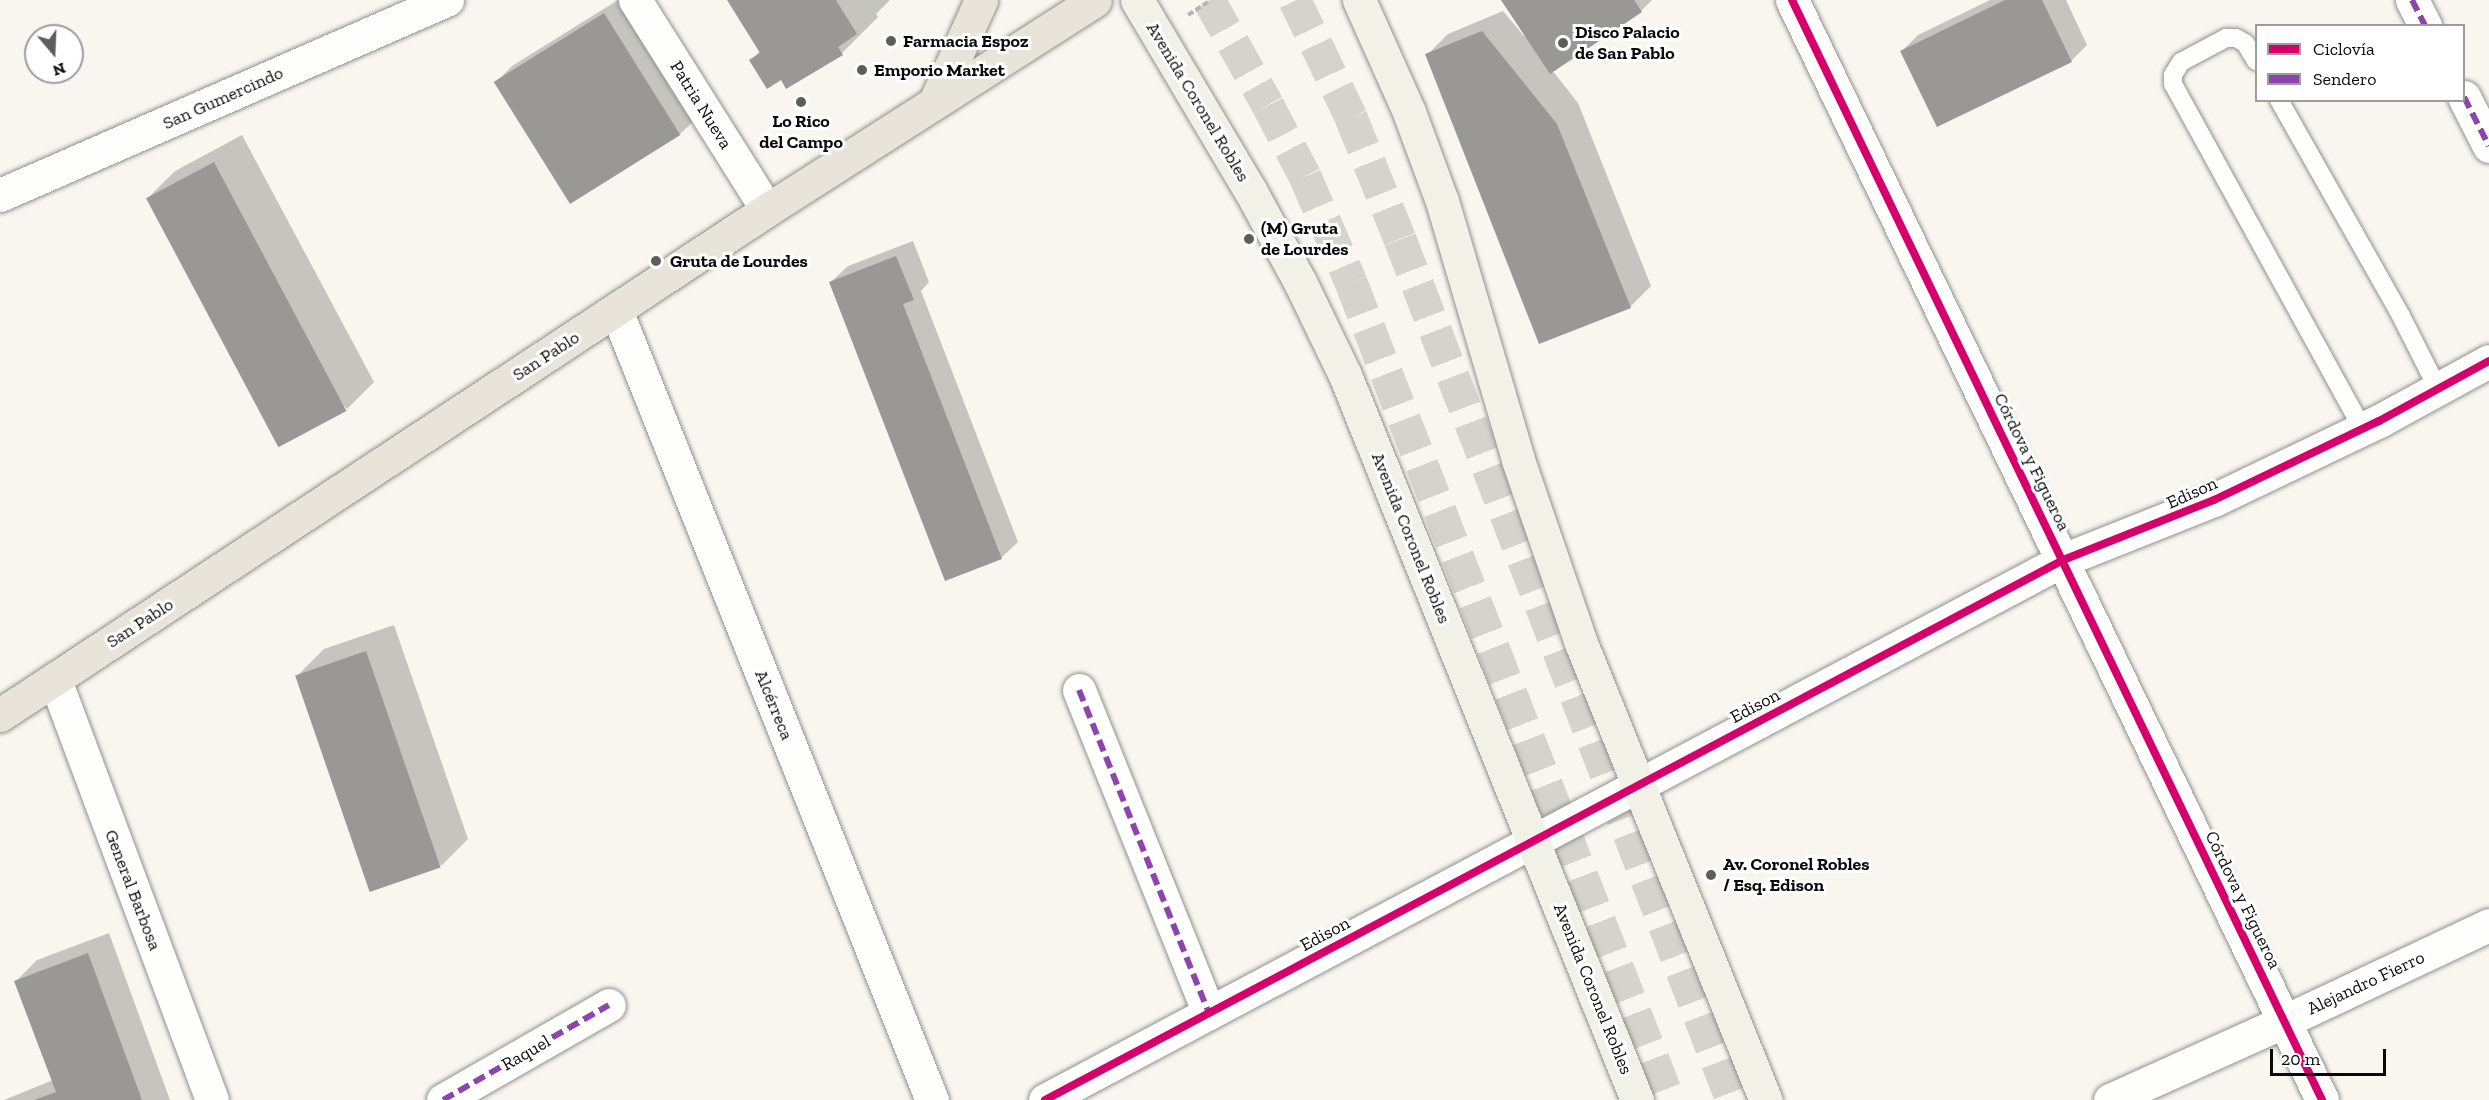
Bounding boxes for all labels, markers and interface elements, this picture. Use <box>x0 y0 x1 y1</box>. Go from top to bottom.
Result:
street label: Avenida Coronel Robles <box>1142 18 1254 186</box>
place label: Disco Palacio de San Pablo <box>1575 22 1680 64</box>
north arrow <box>24 24 84 84</box>
legend <box>2255 24 2465 102</box>
place label: Farmacia Espoz <box>903 30 1028 52</box>
marker: Farmacia Espoz <box>884 34 898 48</box>
marker: Disco Palacio de San Pablo <box>1556 36 1570 50</box>
text: Ciclovía <box>2313 38 2375 60</box>
street label: Patria Nueva <box>665 57 737 153</box>
text: N <box>51 59 68 81</box>
place label: Emporio Market <box>874 59 1005 81</box>
street label: San Gumercindo <box>159 62 287 134</box>
marker: Emporio Market <box>855 63 869 77</box>
text: Sendero <box>2313 68 2377 90</box>
marker: Lo Rico del Campo <box>794 95 808 109</box>
place label: Lo Rico del Campo <box>759 111 843 154</box>
place label: (M) Gruta de Lourdes <box>1261 218 1348 260</box>
marker: (M) Gruta de Lourdes <box>1242 232 1256 246</box>
place label: Gruta de Lourdes <box>670 250 808 272</box>
marker: Gruta de Lourdes <box>647 252 665 270</box>
street label: San Pablo <box>509 326 583 386</box>
street label: Córdova y Figueroa <box>1989 389 2075 535</box>
street label: Avenida Coronel Robles <box>1367 449 1455 627</box>
street label: Edison <box>2163 472 2221 514</box>
street label: San Pablo <box>103 593 177 653</box>
street label: Alcérreca <box>750 667 798 743</box>
street label: Edison <box>1727 684 1783 728</box>
street label: General Barbosa <box>100 827 166 953</box>
street label: Córdova y Figueroa <box>2200 827 2286 973</box>
place label: Av. Coronel Robles / Esq. Edison <box>1723 854 1870 896</box>
marker: Av. Coronel Robles / Esq. Edison <box>1704 868 1718 882</box>
street label: Avenida Coronel Robles <box>1549 900 1637 1078</box>
street label: Edison <box>1297 912 1353 956</box>
street label: Alejandro Fierro <box>2304 946 2428 1020</box>
street label: Raquel <box>498 1030 554 1076</box>
scale bar <box>2273 1037 2388 1075</box>
text: 20 m <box>2281 1048 2320 1070</box>

